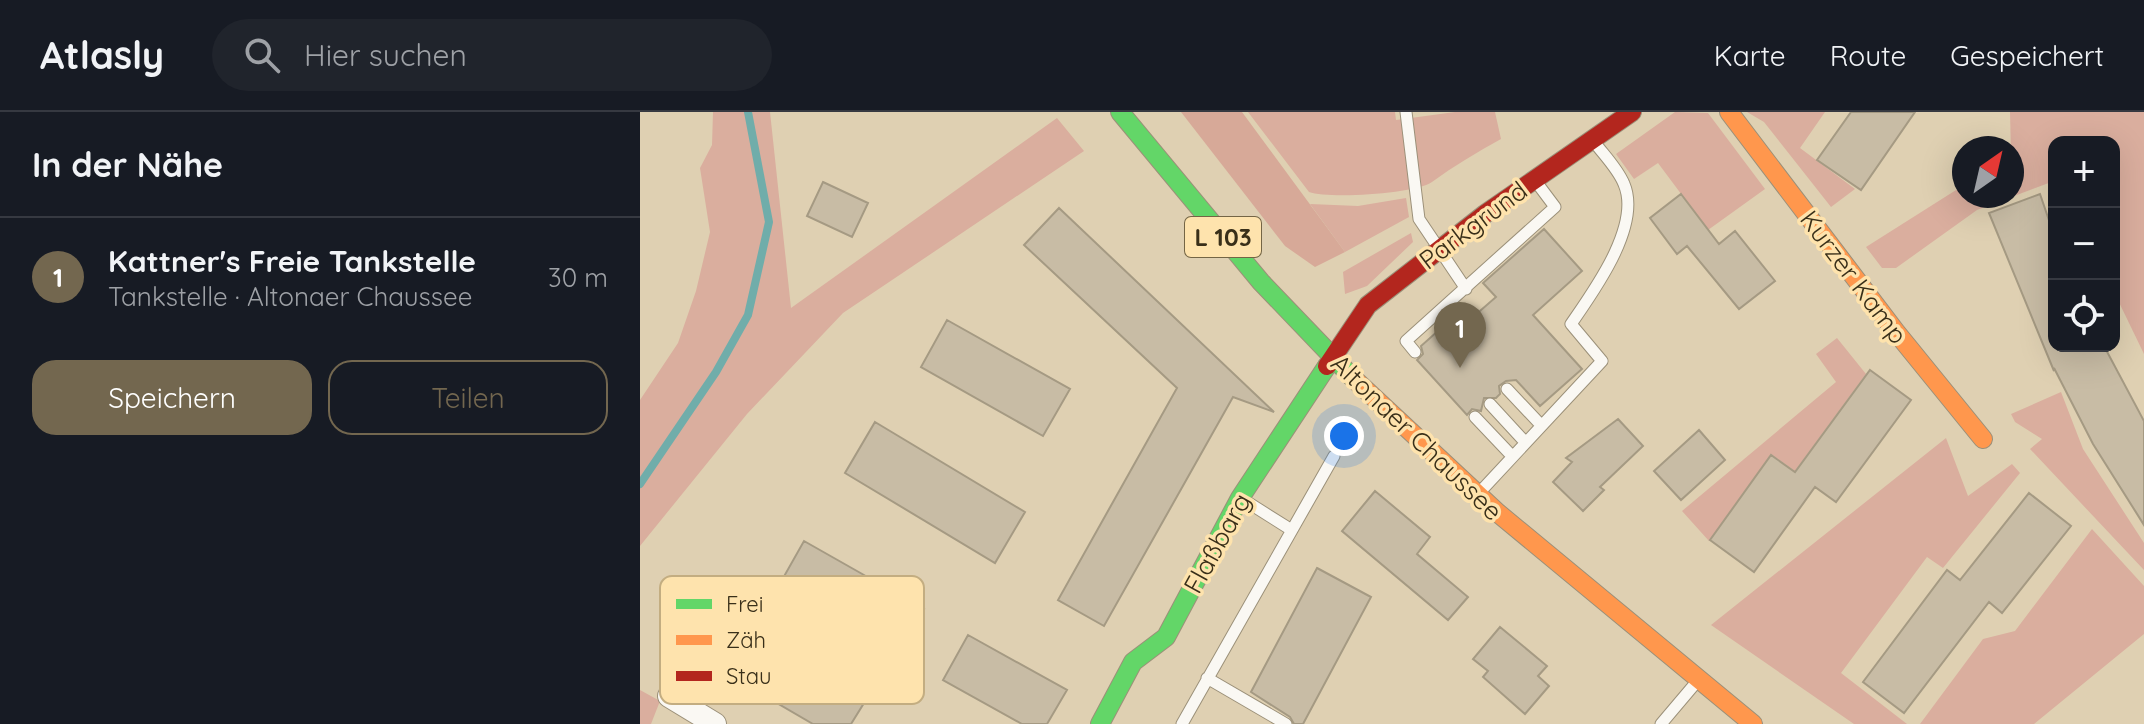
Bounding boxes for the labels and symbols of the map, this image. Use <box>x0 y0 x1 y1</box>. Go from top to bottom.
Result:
north arrow <box>1952 136 2024 208</box>
street label: Parkgrund <box>1412 174 1534 276</box>
street label: Kurzer Kamp <box>1793 204 1915 350</box>
road number: L 103 <box>1185 217 1261 257</box>
pin: 1 <box>1434 302 1486 368</box>
street label: Altonaer Chaussee <box>1324 347 1510 527</box>
your location <box>1324 416 1364 456</box>
street label: Flaßbarg <box>1176 487 1258 599</box>
legend <box>660 576 924 704</box>
text: Frei <box>726 590 763 618</box>
text: Zäh <box>726 626 766 654</box>
text: Stau <box>726 662 771 690</box>

